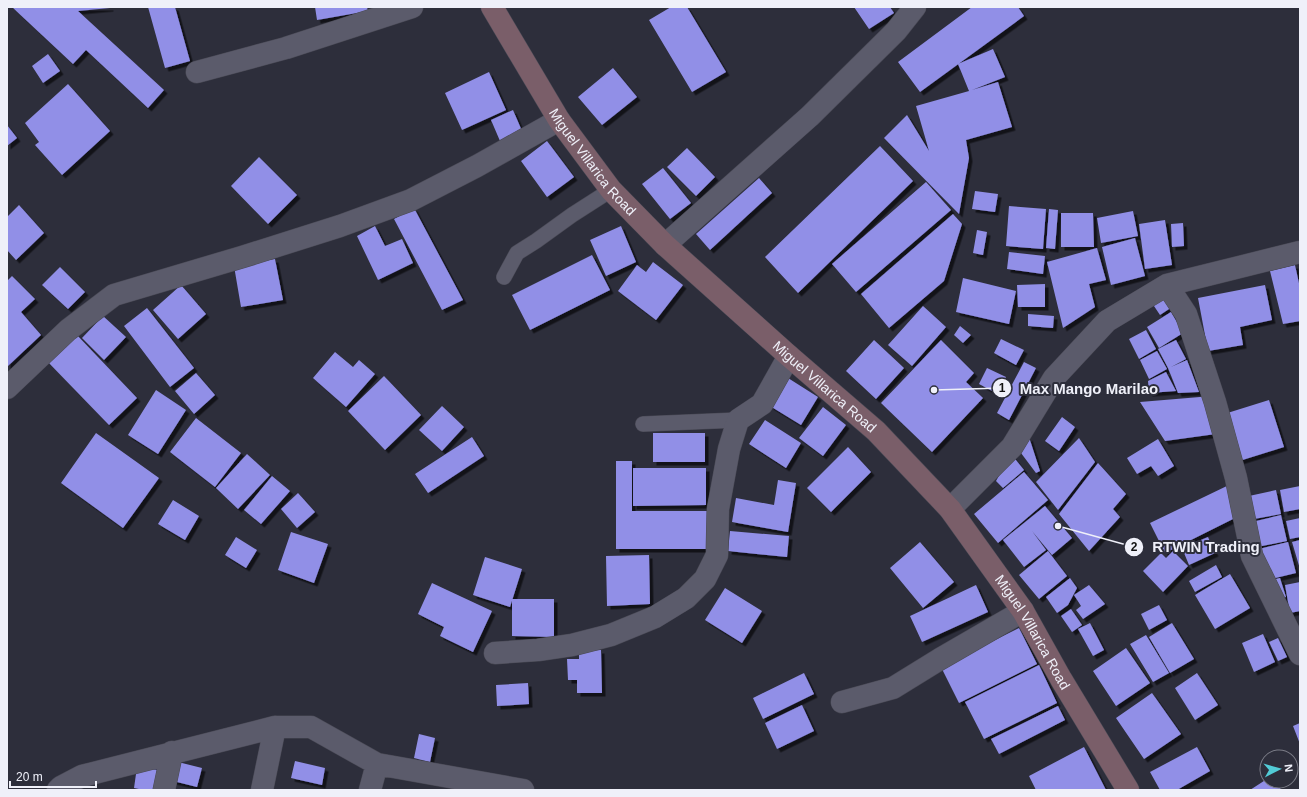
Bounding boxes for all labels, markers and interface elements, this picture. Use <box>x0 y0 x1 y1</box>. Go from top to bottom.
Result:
street label: Miguel Villarica Road <box>546 106 639 219</box>
street label: Miguel Villarica Road <box>770 337 880 436</box>
callout: Max Mango Marilao <box>992 375 1166 402</box>
text: Max Mango Marilao <box>1020 380 1158 397</box>
text: 1 <box>999 381 1006 395</box>
callout: RTWIN Trading <box>1124 533 1268 560</box>
text: RTWIN Trading <box>1152 538 1260 555</box>
text: 2 <box>1131 540 1138 554</box>
street label: Miguel Villarica Road <box>992 572 1074 693</box>
north arrow <box>1259 749 1299 789</box>
scale bar <box>10 763 96 789</box>
text: N <box>1283 763 1295 773</box>
text: 20 m <box>16 770 43 784</box>

